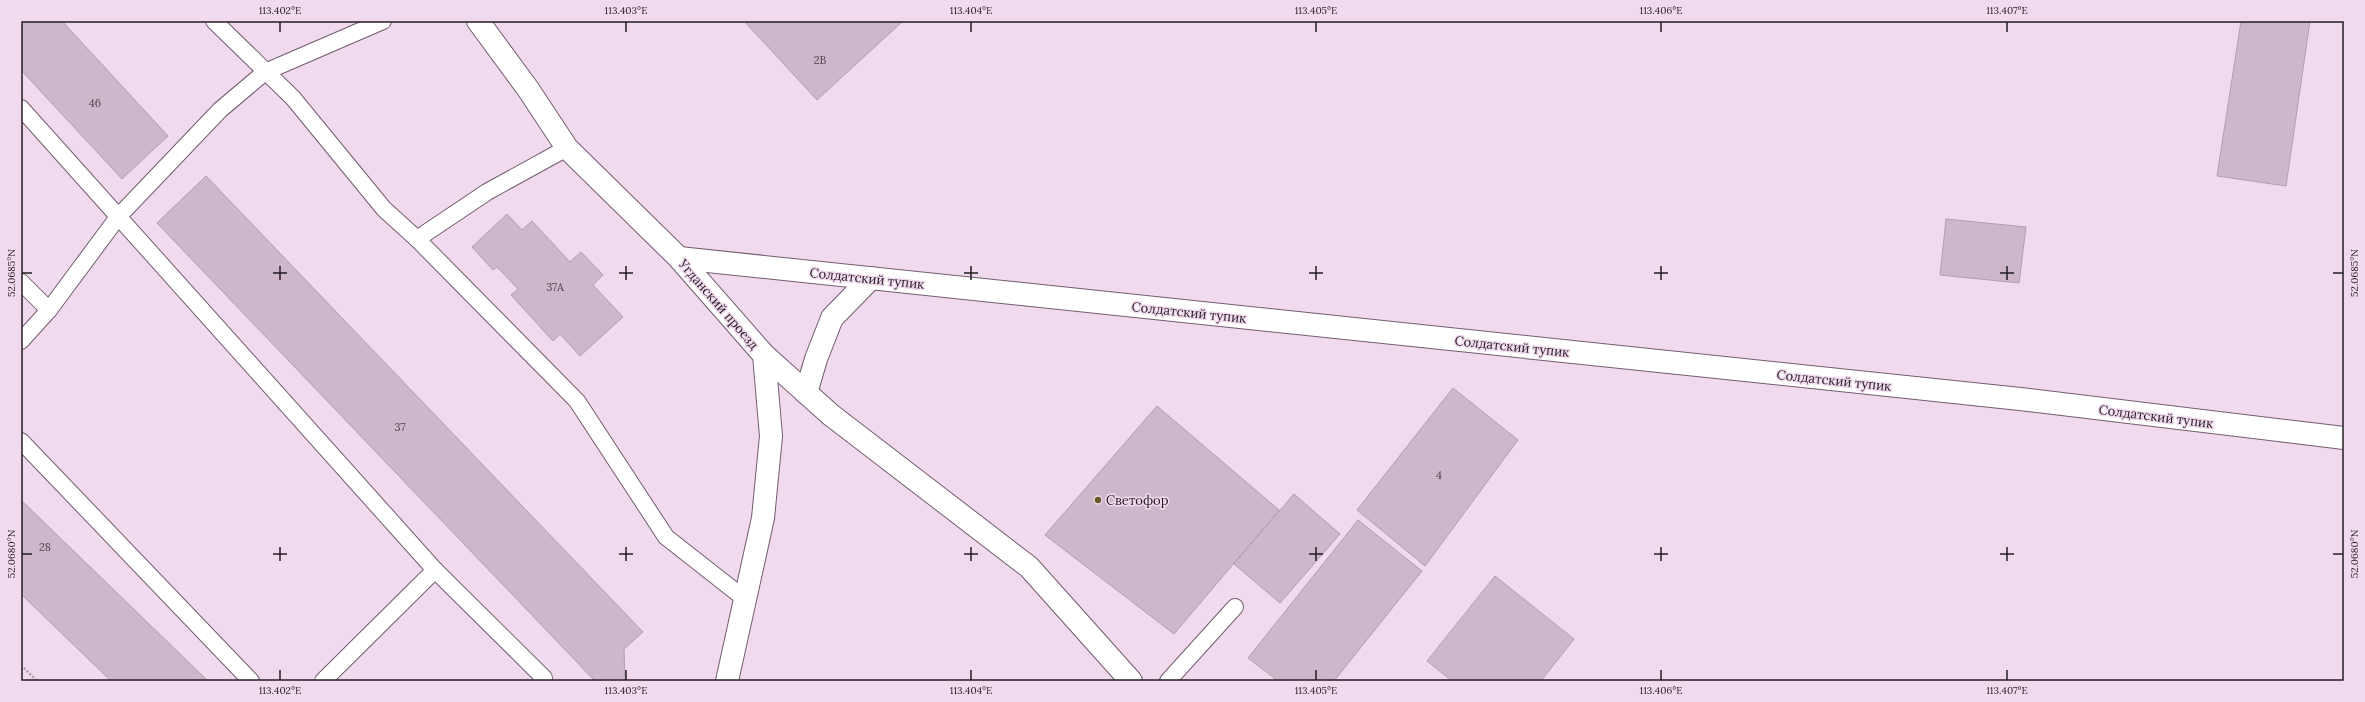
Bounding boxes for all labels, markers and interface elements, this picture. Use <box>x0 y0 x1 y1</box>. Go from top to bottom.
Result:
text: 113.402°E <box>259 4 301 17</box>
text: 113.403°E <box>605 4 647 17</box>
text: 113.404°E <box>950 4 992 17</box>
text: 113.405°E <box>1295 4 1337 17</box>
text: 113.406°E <box>1640 4 1683 17</box>
text: 113.407°E <box>1986 4 2028 17</box>
house number: 2В <box>814 53 827 67</box>
house number: 46 <box>89 96 101 110</box>
text: 52.0685°N <box>5 249 18 297</box>
text: 52.0685°N <box>2348 249 2361 297</box>
street label: Угданский проезд <box>674 255 763 353</box>
street label: Солдатский тупик <box>809 264 925 293</box>
house number: 37А <box>546 280 565 294</box>
street label: Солдатский тупик <box>1131 298 1247 327</box>
street label: Солдатский тупик <box>1454 332 1570 361</box>
street label: Солдатский тупик <box>1776 366 1892 395</box>
street label: Солдатский тупик <box>2098 401 2214 432</box>
house number: 37 <box>395 420 405 434</box>
house number: 4 <box>1436 468 1442 482</box>
place label: Светофор <box>1106 492 1169 509</box>
marker: Светофор <box>1093 495 1103 505</box>
text: 52.0680°N <box>5 529 18 578</box>
text: 52.0680°N <box>2348 529 2361 578</box>
house number: 28 <box>39 540 51 554</box>
text: 113.402°E <box>259 684 301 697</box>
text: 113.403°E <box>605 684 647 697</box>
text: 113.404°E <box>950 684 992 697</box>
text: 113.405°E <box>1295 684 1337 697</box>
text: 113.406°E <box>1640 684 1683 697</box>
text: 113.407°E <box>1986 684 2028 697</box>

